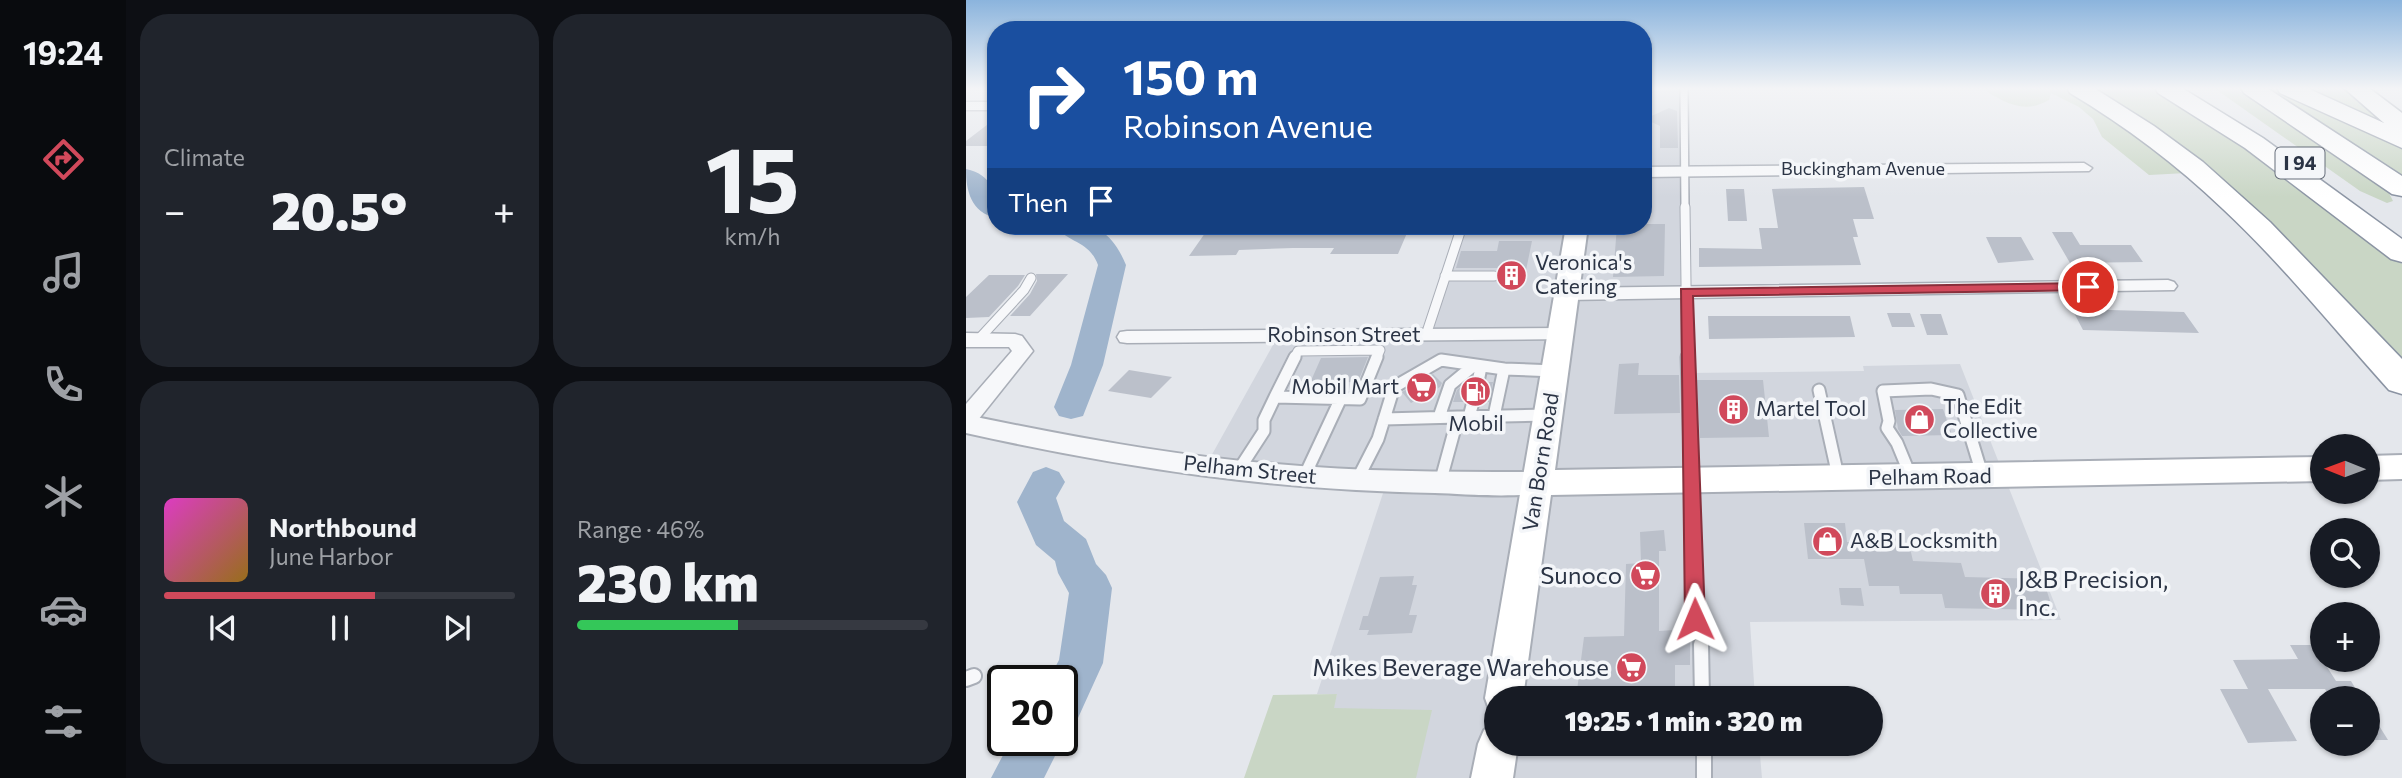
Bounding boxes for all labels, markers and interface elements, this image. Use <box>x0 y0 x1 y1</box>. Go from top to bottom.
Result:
text: 19:24 <box>23 32 103 72</box>
text: 150 m <box>1123 45 1258 105</box>
icon: right <box>1008 49 1099 140</box>
text: Robinson Avenue <box>1123 105 1373 145</box>
text: 15 <box>705 120 800 232</box>
icon: directions <box>39 135 88 184</box>
text: Climate <box>164 143 245 171</box>
road number: I 94 <box>2276 148 2324 178</box>
street label: Buckingham Avenue <box>1781 157 1945 179</box>
text: 20.5° <box>271 177 407 241</box>
icon: arrive <box>1082 182 1120 220</box>
text: − <box>164 186 186 233</box>
text: + <box>493 186 515 233</box>
text: Then <box>1008 186 1068 217</box>
text: km/h <box>725 222 780 250</box>
icon: music <box>39 248 88 297</box>
place label: Veronica's Catering <box>1535 249 1632 298</box>
pin <box>2058 257 2118 317</box>
building icon: Veronica's Catering <box>1495 258 1529 292</box>
icon: arrive <box>2069 268 2107 306</box>
street label: Robinson Street <box>1267 321 1421 346</box>
icon: phone <box>39 360 88 409</box>
supermarket icon: Mobil Mart <box>1405 370 1439 404</box>
place label: Mobil Mart <box>1291 373 1399 398</box>
fuel station icon: Mobil <box>1459 375 1493 409</box>
street label: Van Born Road <box>1516 391 1563 533</box>
building icon: Martel Tool <box>1716 392 1750 426</box>
place label: The Edit Collective <box>1943 393 2038 442</box>
place label: Martel Tool <box>1756 395 1866 420</box>
shop icon: The Edit Collective <box>1903 402 1937 436</box>
place label: Mobil <box>1448 410 1504 435</box>
north arrow <box>2310 434 2380 504</box>
map controls <box>2310 434 2380 756</box>
street label: Pelham Street <box>1182 449 1318 488</box>
street label: Pelham Road <box>1868 462 1992 489</box>
icon: climate <box>39 472 88 521</box>
text: Northbound <box>269 511 417 542</box>
text: Range · 46% <box>577 515 704 543</box>
button: search <box>2310 518 2380 588</box>
shop icon: A&B Locksmith <box>1810 524 1844 558</box>
place label: A&B Locksmith <box>1850 527 1998 552</box>
text: June Harbor <box>269 542 393 570</box>
text: 230 km <box>577 549 759 613</box>
supermarket icon: Sunoco <box>1628 559 1662 593</box>
place label: Sunoco <box>1540 560 1622 589</box>
place label: J&B Precision, Inc. <box>2018 564 2168 621</box>
building icon: J&B Precision, Inc. <box>1978 577 2012 611</box>
position arrow <box>1658 582 1732 656</box>
icon: car <box>39 585 88 634</box>
button: + <box>2310 602 2380 672</box>
icon: previous <box>204 609 242 647</box>
icon: pause <box>321 609 359 647</box>
icon: next <box>438 609 476 647</box>
supermarket icon: Mikes Beverage Warehouse <box>1615 651 1649 685</box>
place label: Mikes Beverage Warehouse <box>1312 652 1609 681</box>
speed limit sign: 20 <box>987 665 1078 756</box>
button: − <box>2310 686 2380 756</box>
icon: filters <box>39 697 88 746</box>
text: 19:25 · 1 min · 320 m <box>1565 705 1802 736</box>

